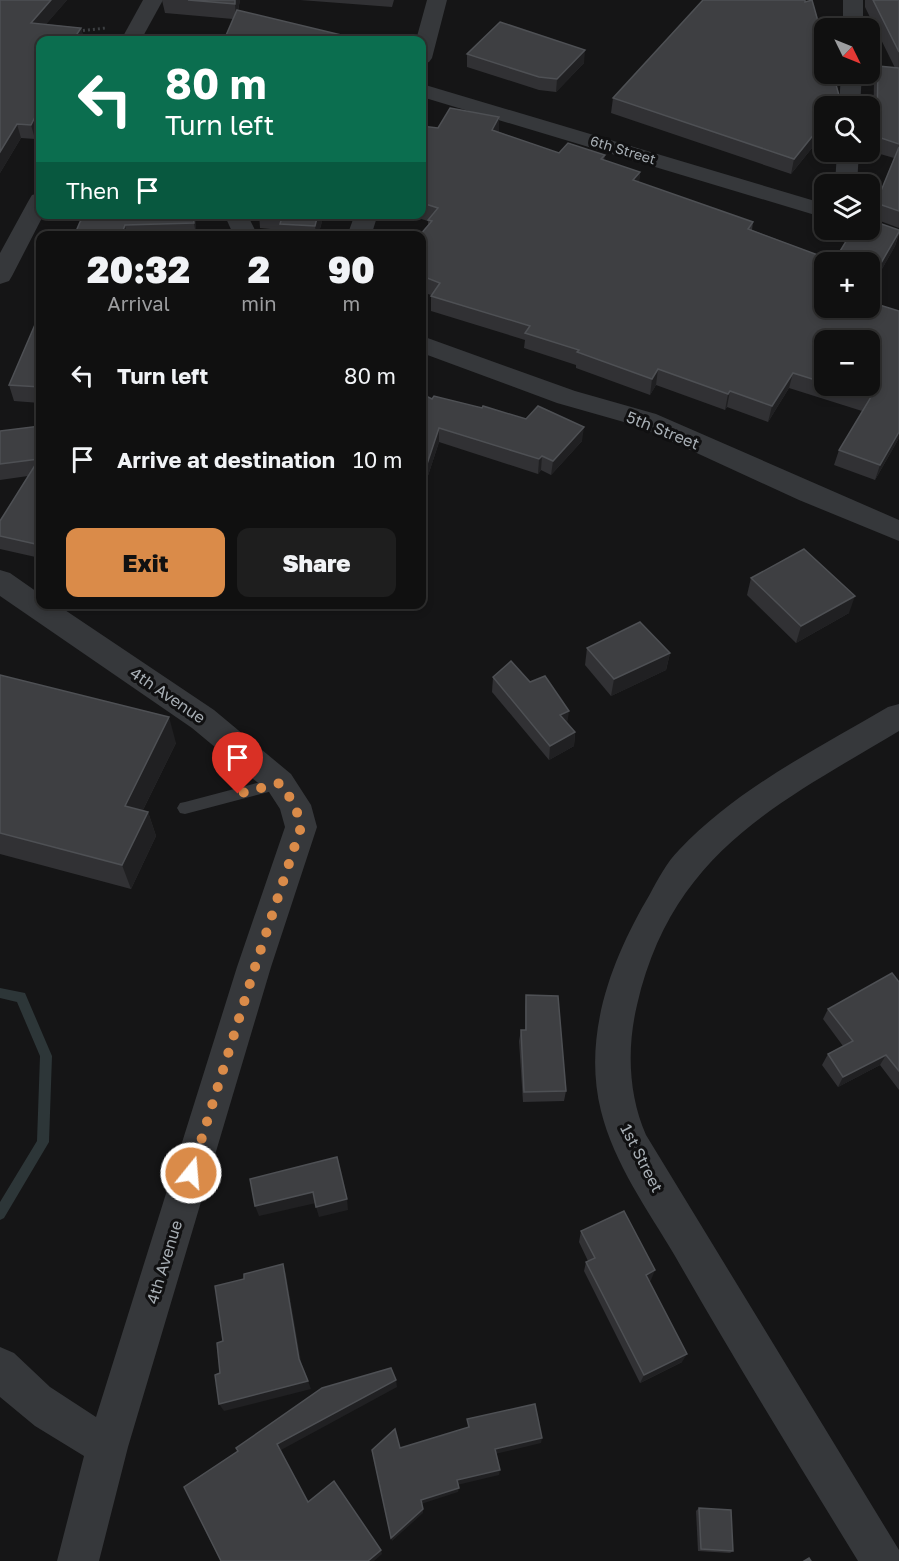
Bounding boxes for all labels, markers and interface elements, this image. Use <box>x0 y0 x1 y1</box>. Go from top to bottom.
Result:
north arrow <box>814 18 880 84</box>
map controls <box>814 18 880 396</box>
text: 80 m <box>165 58 266 108</box>
icon: left <box>66 60 144 138</box>
button: search <box>814 96 880 162</box>
text: Turn left <box>165 109 274 141</box>
street label: 6th Street <box>588 132 658 168</box>
icon: arrive <box>131 174 164 207</box>
button: layers <box>814 174 880 240</box>
text: Then <box>66 177 119 204</box>
text: 20:32 <box>87 248 190 291</box>
text: 2 <box>248 248 270 291</box>
text: 90 <box>328 248 375 291</box>
button: + <box>814 252 880 318</box>
text: Arrival <box>107 291 170 315</box>
text: min <box>241 291 277 315</box>
text: m <box>342 291 360 315</box>
button: − <box>814 330 880 396</box>
icon: left <box>66 359 99 392</box>
text: Turn left <box>117 362 208 389</box>
text: 80 m <box>344 362 396 389</box>
street label: 5th Street <box>624 406 702 454</box>
icon: arrive <box>66 443 99 476</box>
text: Arrive at destination <box>117 446 335 473</box>
text: 10 m <box>353 446 402 473</box>
button: Exit <box>66 528 225 597</box>
button: Share <box>237 528 396 597</box>
street label: 4th Avenue <box>127 663 209 727</box>
pin <box>212 732 263 794</box>
icon: arrive <box>221 741 254 774</box>
street label: 1st Street <box>616 1120 668 1196</box>
position arrow <box>159 1141 223 1205</box>
street label: 4th Avenue <box>142 1218 186 1306</box>

